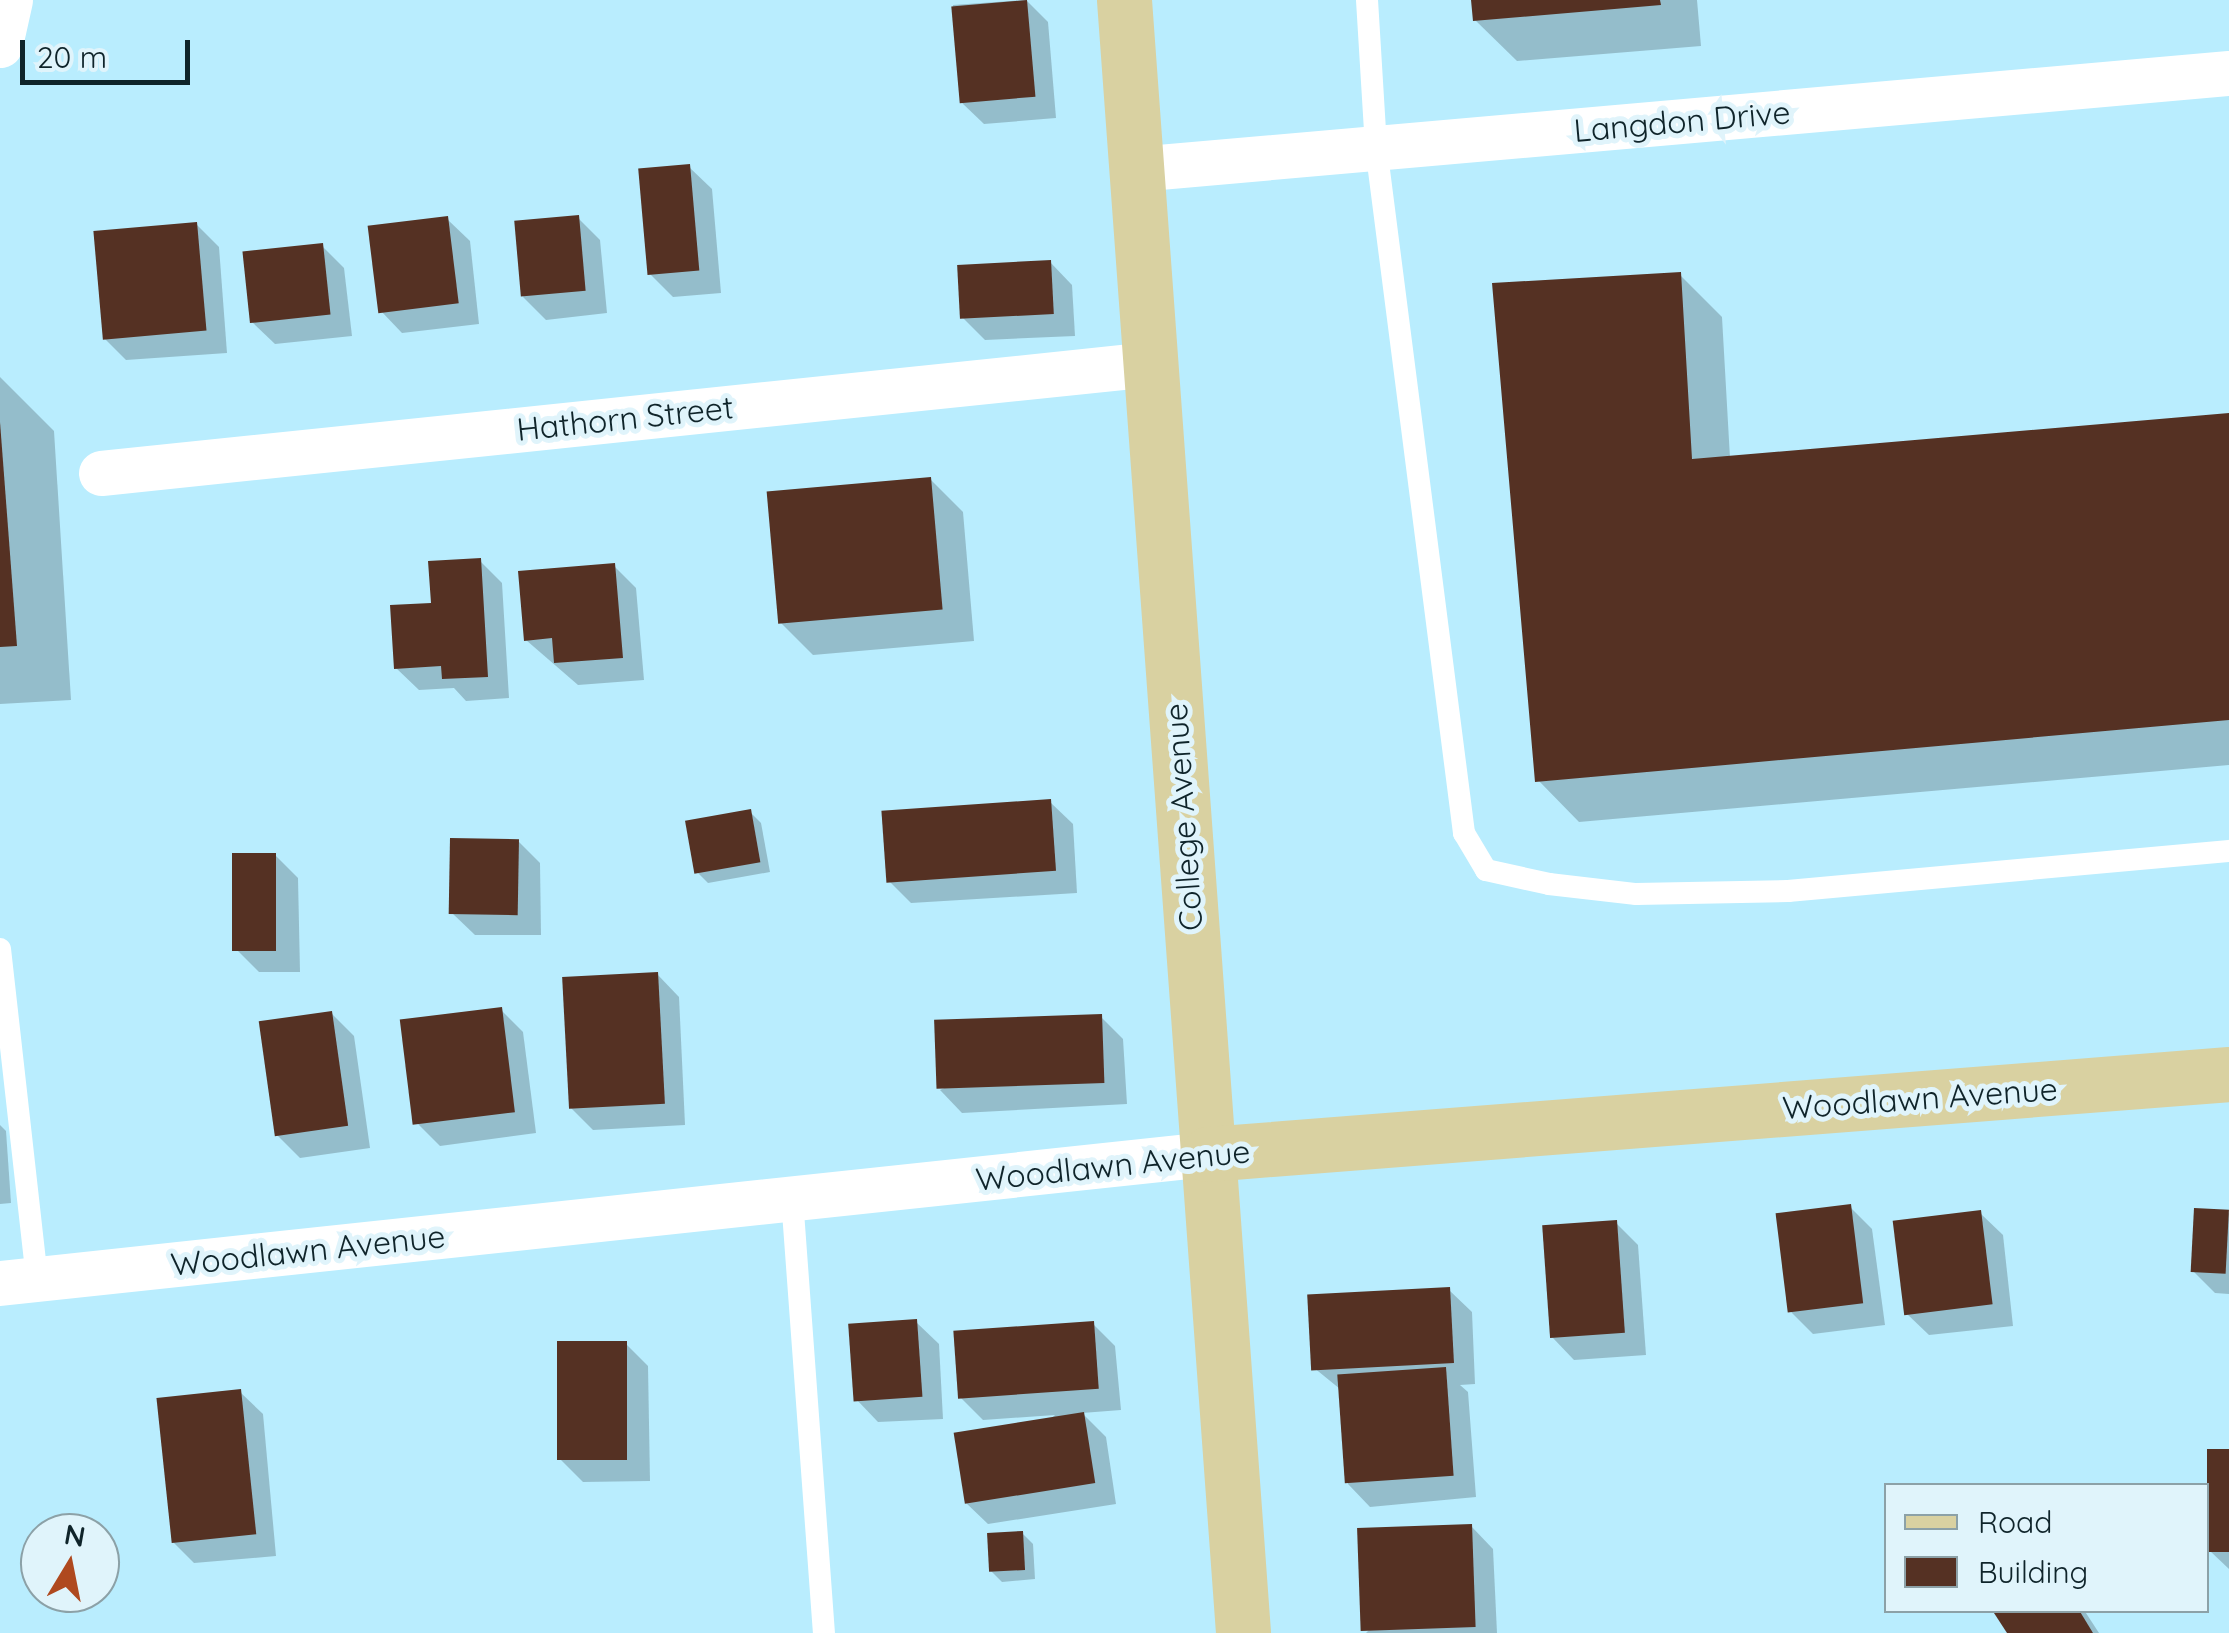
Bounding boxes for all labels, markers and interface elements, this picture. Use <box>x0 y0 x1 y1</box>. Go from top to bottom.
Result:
scale bar <box>25 20 195 82</box>
text: 20 m <box>37 38 107 76</box>
street label: Langdon Drive <box>1572 92 1792 150</box>
street label: Hathorn Street <box>515 388 735 448</box>
street label: College Avenue <box>1156 702 1210 932</box>
street label: Woodlawn Avenue <box>1781 1069 2059 1127</box>
street label: Woodlawn Avenue <box>974 1131 1252 1199</box>
street label: Woodlawn Avenue <box>169 1216 447 1284</box>
legend <box>1884 1483 2209 1613</box>
text: Road <box>1978 1503 2052 1541</box>
north arrow <box>20 1513 120 1613</box>
text: N <box>62 1516 88 1554</box>
text: Building <box>1978 1553 2088 1591</box>

